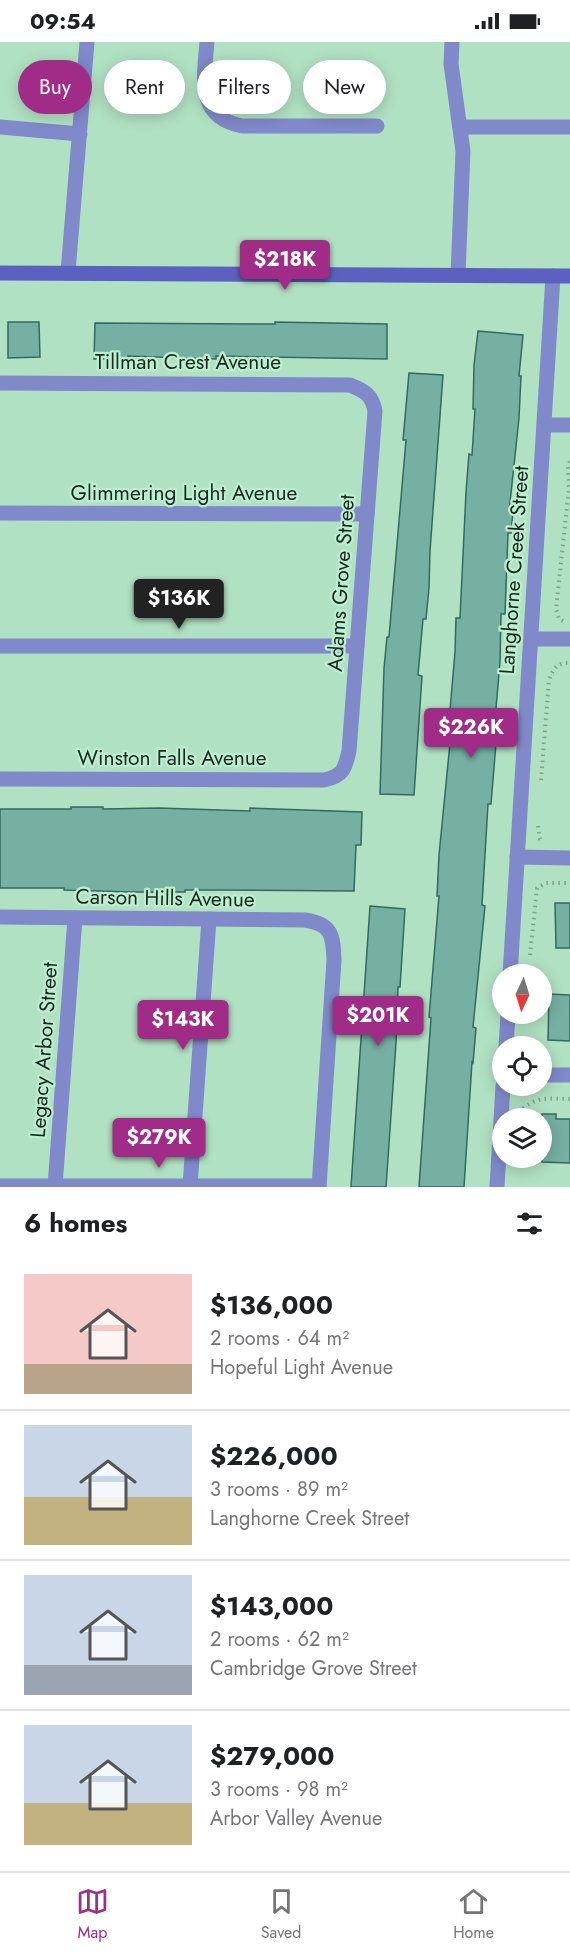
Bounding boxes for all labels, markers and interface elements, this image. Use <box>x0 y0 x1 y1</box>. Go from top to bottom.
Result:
text: 09:54 <box>30 5 96 37</box>
chip: Buy <box>18 60 92 114</box>
chip: Rent <box>104 60 185 114</box>
chip: Filters <box>197 60 291 114</box>
chip: New <box>303 60 386 114</box>
pin: $218K <box>243 240 327 291</box>
text: $218K <box>254 245 316 274</box>
street label: Tillman Crest Avenue <box>95 347 281 377</box>
street label: Langhorne Creek Street <box>492 465 536 675</box>
street label: Glimmering Light Avenue <box>71 478 298 508</box>
street label: Adams Grove Street <box>320 493 362 673</box>
pin: $136K <box>137 579 221 630</box>
text: $136K <box>148 584 210 613</box>
pin: $226K <box>429 708 513 759</box>
text: $226K <box>438 713 504 742</box>
street label: Winston Falls Avenue <box>77 743 267 773</box>
street label: Carson Hills Avenue <box>75 881 255 915</box>
street label: Legacy Arbor Street <box>23 961 65 1139</box>
north arrow <box>492 964 552 1024</box>
map controls <box>492 964 552 1168</box>
pin: $201K <box>336 996 420 1047</box>
pin: $143K <box>141 1000 225 1051</box>
text: $201K <box>347 1001 409 1030</box>
text: $143K <box>152 1005 214 1034</box>
button: locate <box>492 1036 552 1096</box>
button: layers <box>492 1108 552 1168</box>
pin: $279K <box>117 1118 201 1169</box>
text: $279K <box>127 1123 191 1152</box>
text: 6 homes <box>24 1204 127 1242</box>
icon: filters <box>513 1207 546 1240</box>
text: $136,000 <box>210 1286 333 1324</box>
icon: home <box>72 1298 144 1370</box>
text: 2 rooms · 64 m² <box>210 1324 349 1353</box>
text: Hopeful Light Avenue <box>210 1353 393 1382</box>
text: $226,000 <box>210 1437 338 1475</box>
icon: home <box>72 1449 144 1521</box>
text: 3 rooms · 89 m² <box>210 1475 348 1504</box>
text: Langhorne Creek Street <box>210 1504 409 1533</box>
text: $143,000 <box>210 1587 333 1625</box>
icon: home <box>72 1599 144 1671</box>
text: 2 rooms · 62 m² <box>210 1625 349 1654</box>
text: Cambridge Grove Street <box>210 1654 417 1683</box>
text: $279,000 <box>210 1737 335 1775</box>
icon: home <box>72 1749 144 1821</box>
text: 3 rooms · 98 m² <box>210 1775 348 1804</box>
text: Arbor Valley Avenue <box>210 1804 382 1833</box>
tab: Map <box>76 1885 109 1944</box>
tab: Saved <box>261 1885 301 1944</box>
tab: Home <box>453 1885 494 1944</box>

